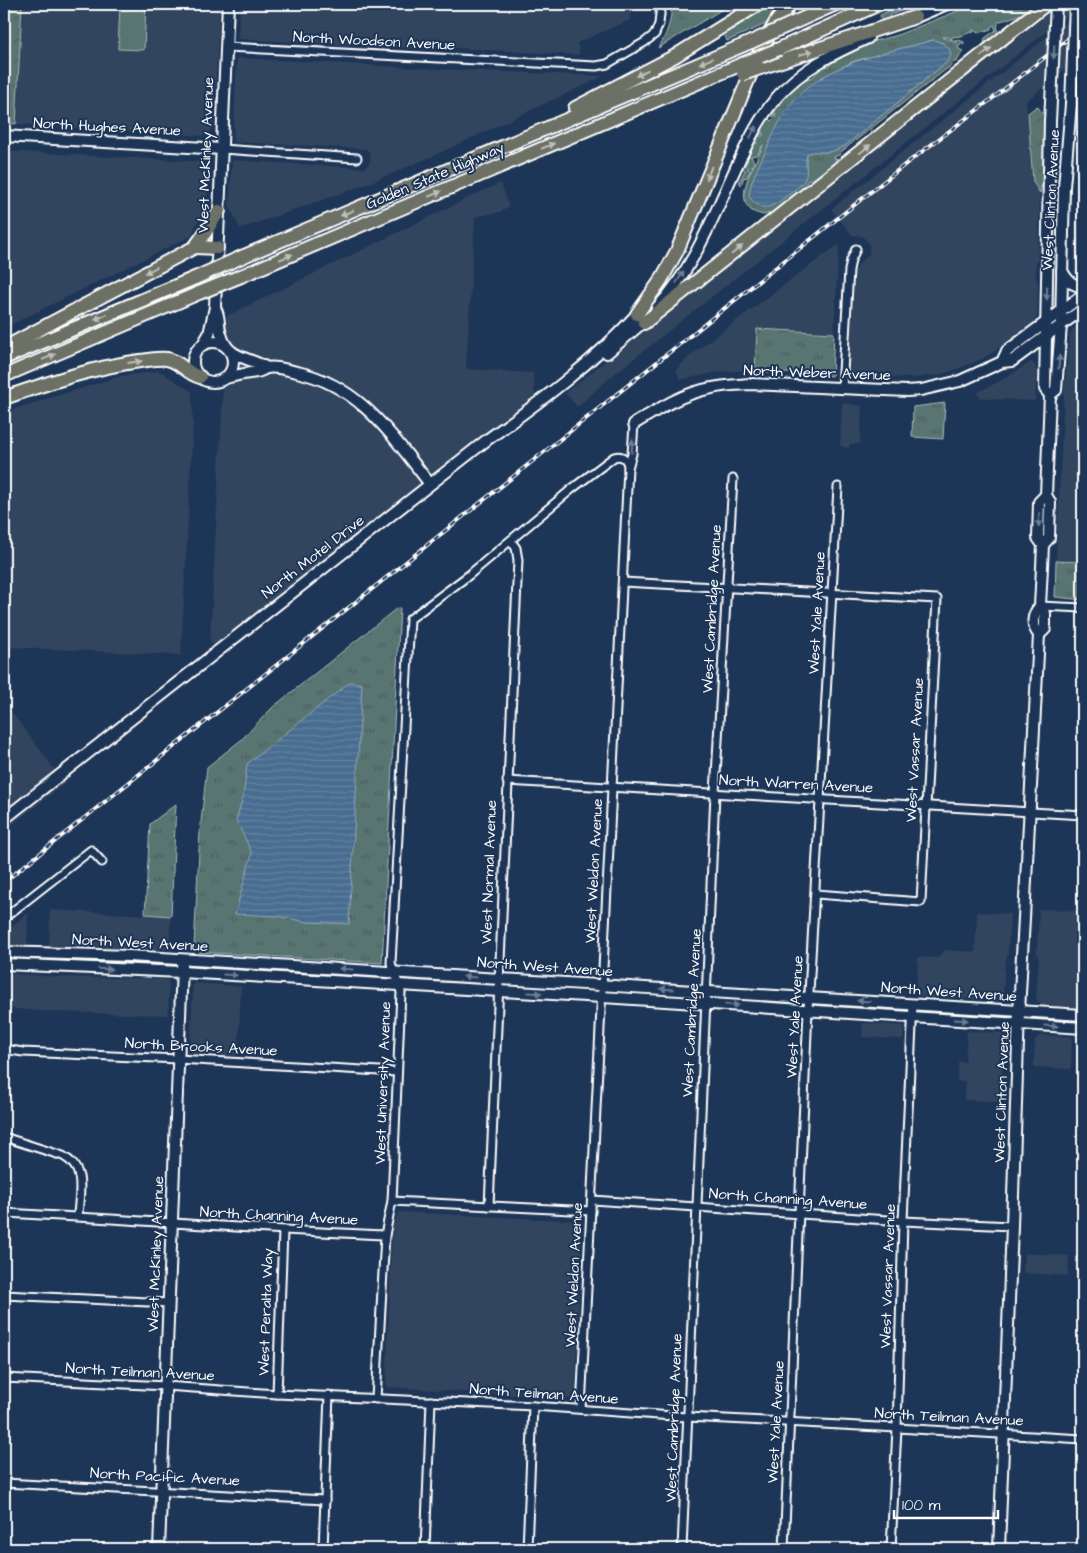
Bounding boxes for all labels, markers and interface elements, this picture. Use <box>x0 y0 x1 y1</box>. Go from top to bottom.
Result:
street label: North Woodson Avenue <box>292 26 456 56</box>
one-way arrow <box>1049 45 1057 61</box>
one-way arrow <box>979 46 992 57</box>
one-way arrow <box>799 49 814 57</box>
one-way arrow <box>698 57 713 65</box>
one-way arrow <box>635 69 649 77</box>
street label: West McKinley Avenue <box>193 77 220 233</box>
street label: North Hughes Avenue <box>33 113 181 142</box>
one-way arrow <box>749 125 757 139</box>
street label: West Clinton Avenue <box>1037 129 1065 271</box>
street label: Golden State Highway <box>363 137 508 216</box>
one-way arrow <box>541 142 556 150</box>
one-way arrow <box>858 143 871 154</box>
one-way arrow <box>705 166 713 181</box>
one-way arrow <box>428 189 442 197</box>
one-way arrow <box>340 209 354 217</box>
one-way arrow <box>730 244 743 255</box>
one-way arrow <box>279 252 293 260</box>
one-way arrow <box>144 266 159 274</box>
one-way arrow <box>675 271 685 284</box>
one-way arrow <box>1043 285 1051 301</box>
one-way arrow <box>94 313 108 321</box>
one-way arrow <box>42 352 56 360</box>
one-way arrow <box>1055 353 1063 369</box>
one-way arrow <box>127 358 143 366</box>
street label: North Weber Avenue <box>743 360 891 386</box>
one-way arrow <box>629 438 637 454</box>
street label: North Motel Drive <box>257 510 369 604</box>
one-way arrow <box>1034 512 1042 528</box>
street label: West Cambridge Avenue <box>697 524 728 694</box>
street label: West Yale Avenue <box>803 551 831 675</box>
street label: West Vassar Avenue <box>901 677 929 823</box>
street label: North Warren Avenue <box>718 769 874 799</box>
street label: West Weldon Avenue <box>580 798 608 944</box>
street label: West Normal Avenue <box>476 799 502 945</box>
street label: West Cambridge Avenue <box>677 928 708 1098</box>
street label: North West Avenue <box>71 929 209 957</box>
street label: North West Avenue <box>476 952 614 982</box>
street label: West Yale Avenue <box>781 955 809 1079</box>
one-way arrow <box>97 965 113 973</box>
one-way arrow <box>337 965 353 973</box>
one-way arrow <box>222 971 238 979</box>
one-way arrow <box>462 972 478 980</box>
street label: North West Avenue <box>880 977 1018 1007</box>
one-way arrow <box>659 985 675 993</box>
one-way arrow <box>527 989 543 997</box>
one-way arrow <box>856 996 872 1004</box>
street label: West University Avenue <box>370 1001 397 1165</box>
one-way arrow <box>724 1001 740 1009</box>
one-way arrow <box>953 1016 969 1024</box>
street label: West Clinton Avenue <box>989 1021 1015 1163</box>
one-way arrow <box>1043 1023 1059 1031</box>
street label: North Brooks Avenue <box>124 1033 278 1061</box>
street label: West McKinley Avenue <box>143 1176 170 1332</box>
street label: North Channing Avenue <box>708 1183 868 1216</box>
street label: North Channing Avenue <box>199 1201 359 1232</box>
street label: West Weldon Avenue <box>560 1202 588 1348</box>
street label: West Vassar Avenue <box>875 1203 901 1349</box>
street label: West Peralta Way <box>253 1248 280 1376</box>
street label: West Cambridge Avenue <box>661 1333 688 1503</box>
street label: North Teilman Avenue <box>65 1358 215 1386</box>
street label: West Yale Avenue <box>762 1360 790 1484</box>
street label: North Teilman Avenue <box>469 1378 619 1410</box>
street label: North Teilman Avenue <box>874 1403 1024 1431</box>
street label: North Pacific Avenue <box>90 1463 240 1491</box>
scale bar <box>894 1488 998 1520</box>
text: 100 m <box>902 1495 941 1516</box>

